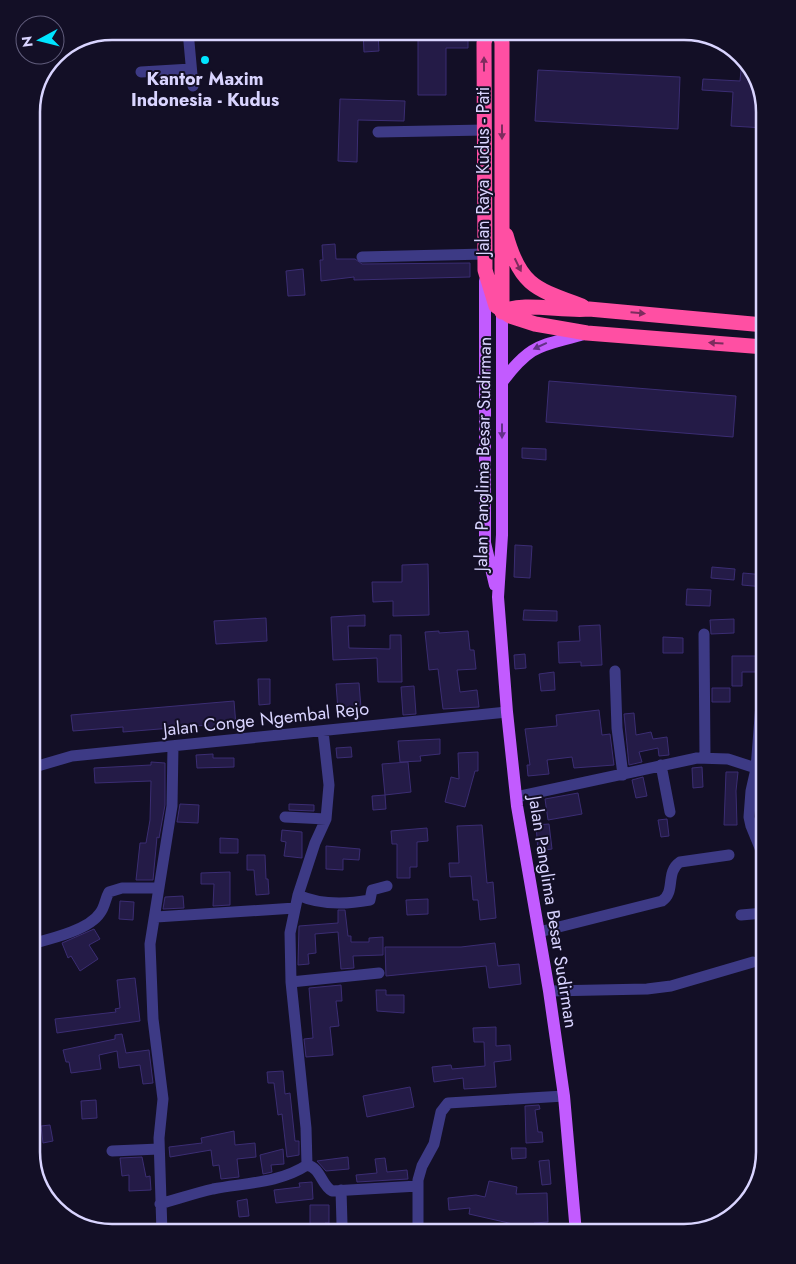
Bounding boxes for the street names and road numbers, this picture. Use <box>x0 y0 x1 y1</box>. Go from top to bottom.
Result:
street label: Jalan Raya Kudus - Pati <box>470 87 496 257</box>
street label: Jalan Panglima Besar Sudirman <box>468 336 498 574</box>
street label: Jalan Conge Ngembal Rejo <box>160 695 370 743</box>
street label: Jalan Panglima Besar Sudirman <box>521 792 584 1030</box>

